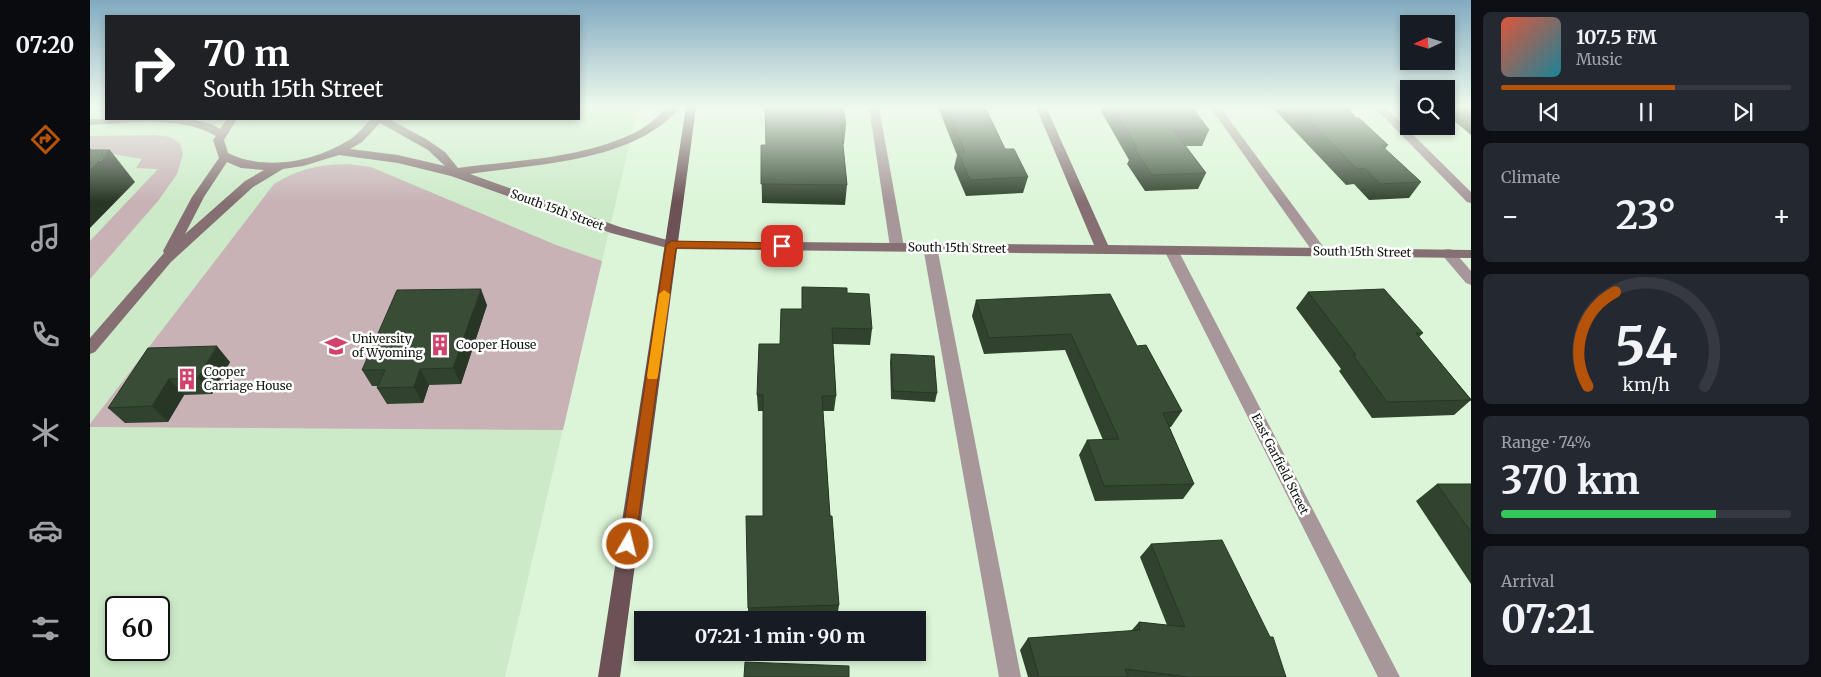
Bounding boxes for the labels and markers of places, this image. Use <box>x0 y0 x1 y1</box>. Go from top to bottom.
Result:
pin <box>761 225 803 267</box>
place label: University of Wyoming <box>352 331 424 360</box>
building icon: Cooper House <box>427 332 453 358</box>
school or university icon: University of Wyoming <box>323 333 349 359</box>
place label: Cooper House <box>456 337 536 352</box>
place label: Cooper Carriage House <box>204 364 292 393</box>
building icon: Cooper Carriage House <box>174 366 200 392</box>

